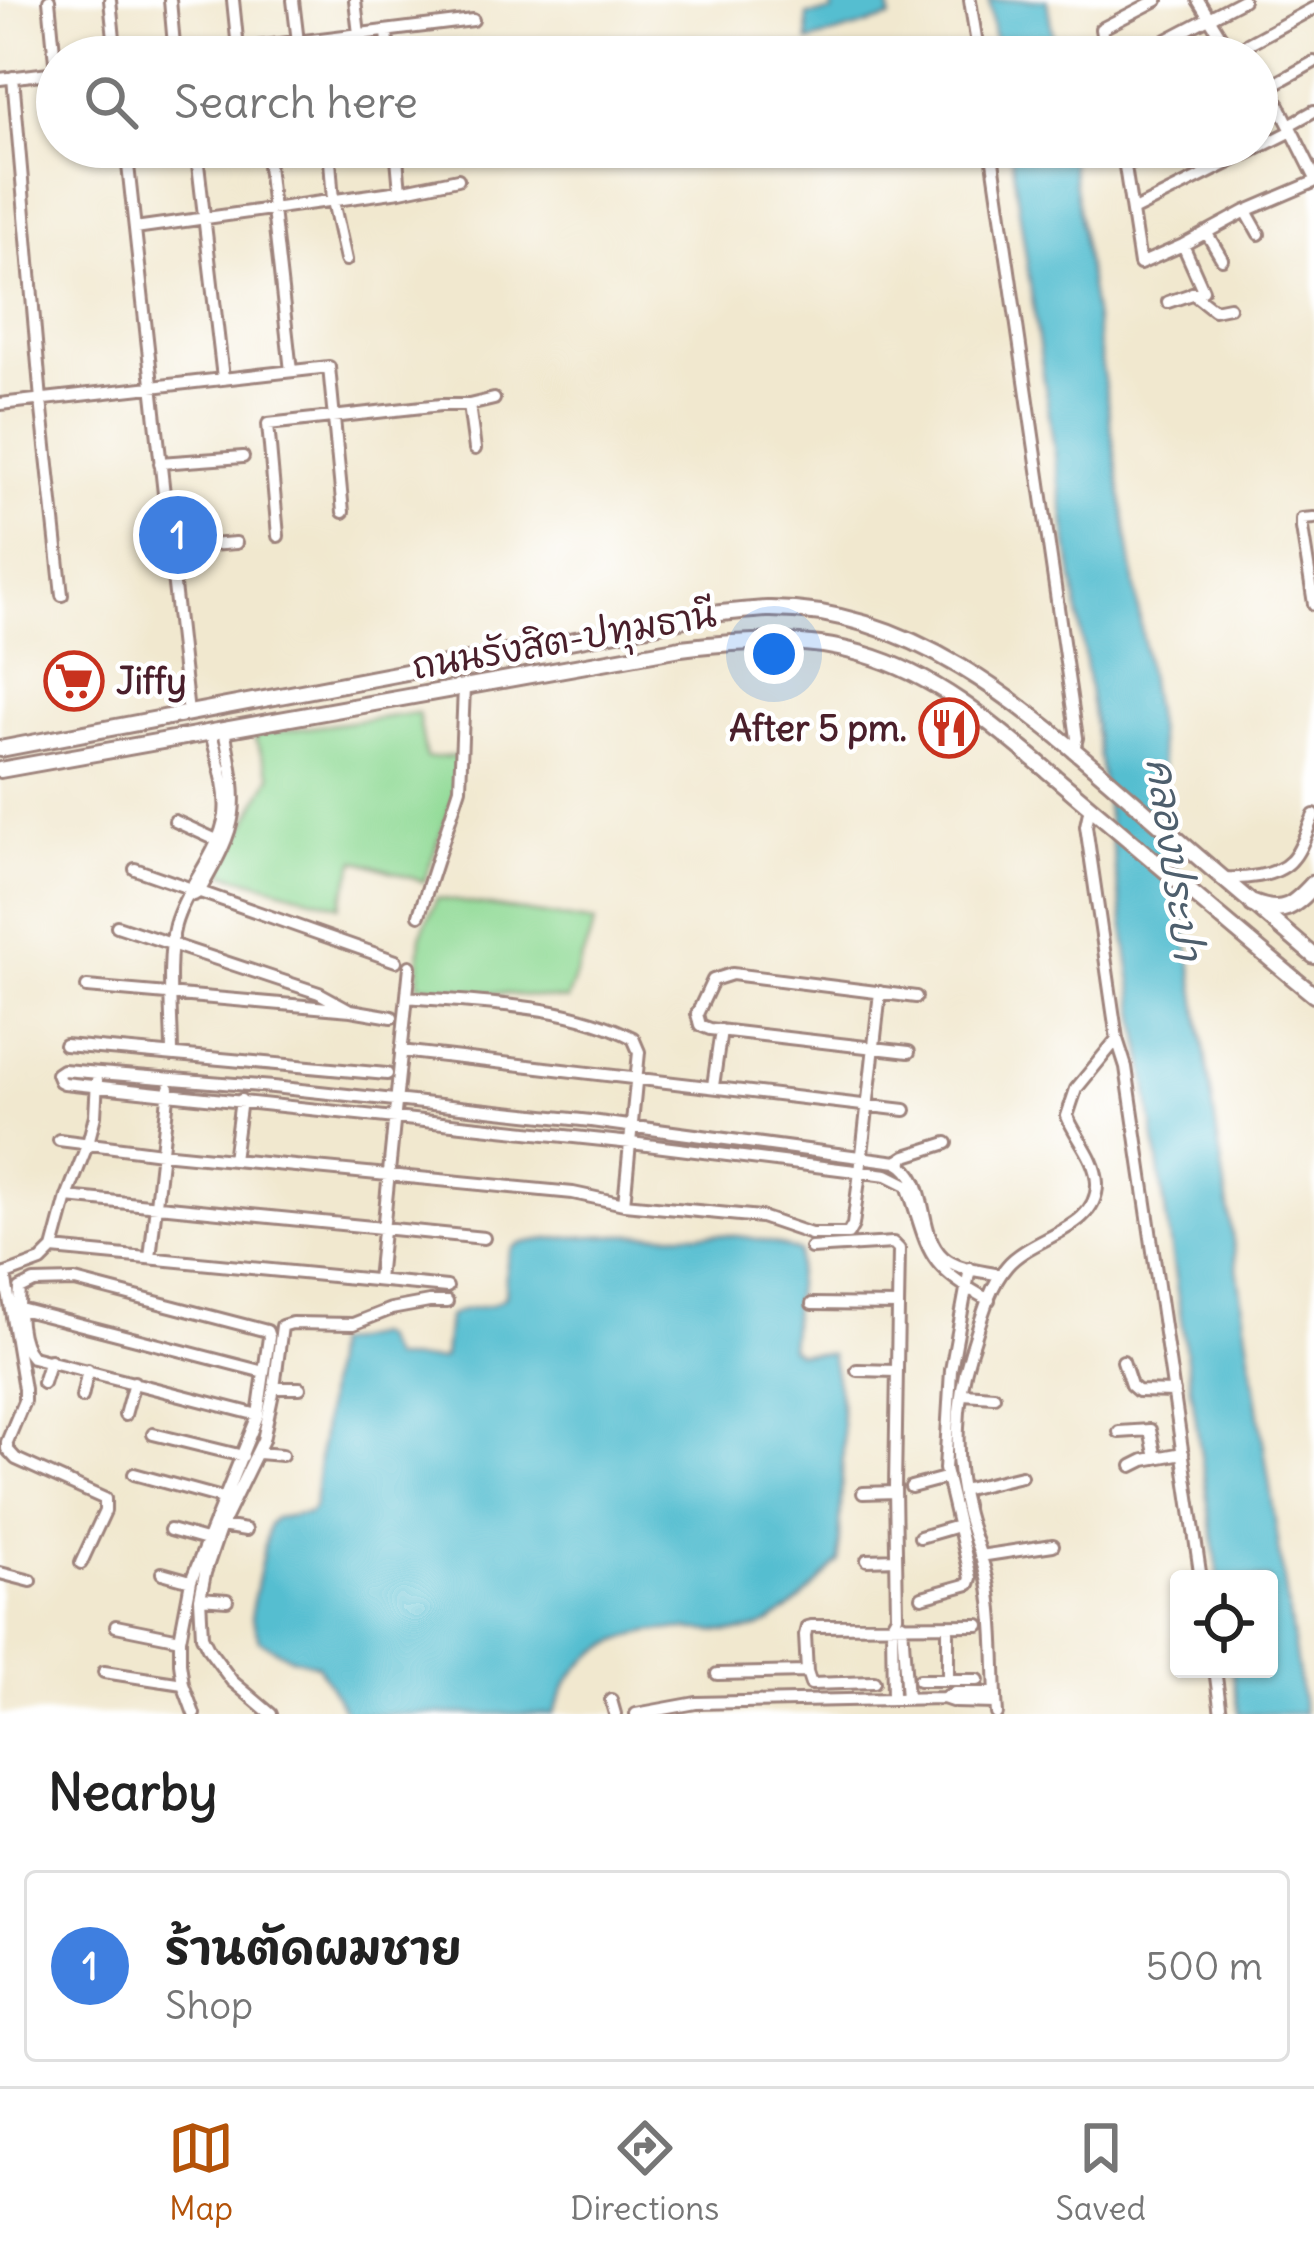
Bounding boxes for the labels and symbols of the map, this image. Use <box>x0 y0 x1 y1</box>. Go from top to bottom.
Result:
pin: 1 <box>139 490 217 580</box>
street label: ถนนรังสิต-ปทุมธานี <box>409 591 720 694</box>
your location <box>744 624 804 684</box>
supermarket icon: Jiffy <box>43 650 105 712</box>
place label: Jiffy <box>116 659 187 704</box>
restaurant icon: After 5 pm. <box>918 697 980 759</box>
place label: After 5 pm. <box>729 706 907 751</box>
water label: คลองประปา <box>1136 755 1213 965</box>

